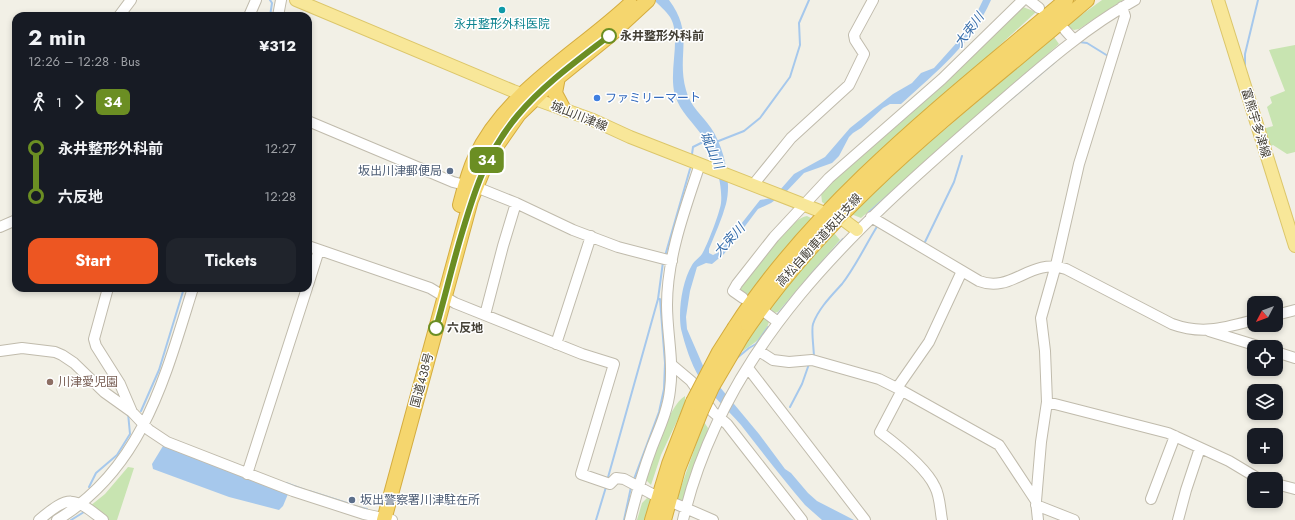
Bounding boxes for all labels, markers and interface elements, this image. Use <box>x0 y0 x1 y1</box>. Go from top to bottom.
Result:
marker: 永井整形外科医院 <box>497 5 507 15</box>
water label: 大束川 <box>950 7 990 51</box>
place label: 永井整形外科医院 <box>454 15 550 33</box>
text: 2 min <box>28 21 86 53</box>
place label: 永井整形外科前 <box>620 27 704 45</box>
marker: 永井整形外科前 <box>601 28 617 44</box>
text: ¥312 <box>259 35 296 57</box>
text: 12:26 – 12:28 · Bus <box>28 52 140 71</box>
street label: 富熊宇多津線 <box>1237 86 1275 160</box>
place label: ファミリーマート <box>605 89 701 107</box>
icon: walk <box>28 91 50 113</box>
icon: forward <box>68 91 90 113</box>
text: 34 <box>104 92 122 112</box>
text: 1 <box>56 93 62 112</box>
marker: ファミリーマート <box>592 93 602 103</box>
street label: 城山川津線 <box>548 96 610 136</box>
water label: 城山川 <box>696 128 729 173</box>
text: 永井整形外科前 <box>58 138 163 160</box>
text: 12:27 <box>265 139 296 158</box>
line badge: 34 <box>469 147 505 173</box>
text: 34 <box>478 150 496 170</box>
place label: 坂出川津郵便局 <box>358 162 442 180</box>
marker: 坂出川津郵便局 <box>445 166 455 176</box>
text: 六反地 <box>58 186 103 208</box>
text: 12:28 <box>264 187 296 206</box>
street label: 高松自動車道坂出支線 <box>772 189 866 291</box>
water label: 大束川 <box>709 218 750 261</box>
button: Start <box>28 238 158 284</box>
button: Tickets <box>166 238 296 284</box>
north arrow <box>1247 296 1283 332</box>
map controls <box>1247 296 1283 508</box>
place label: 六反地 <box>447 319 483 337</box>
marker: 六反地 <box>428 320 444 336</box>
button: locate <box>1247 340 1283 376</box>
street label: 国道438号 <box>406 351 438 409</box>
place label: 川津愛児園 <box>58 373 118 391</box>
marker: 川津愛児園 <box>45 377 55 387</box>
button: layers <box>1247 384 1283 420</box>
button: + <box>1247 428 1283 464</box>
button: − <box>1247 472 1283 508</box>
place label: 坂出警察署川津駐在所 <box>360 491 480 509</box>
marker: 坂出警察署川津駐在所 <box>347 495 357 505</box>

